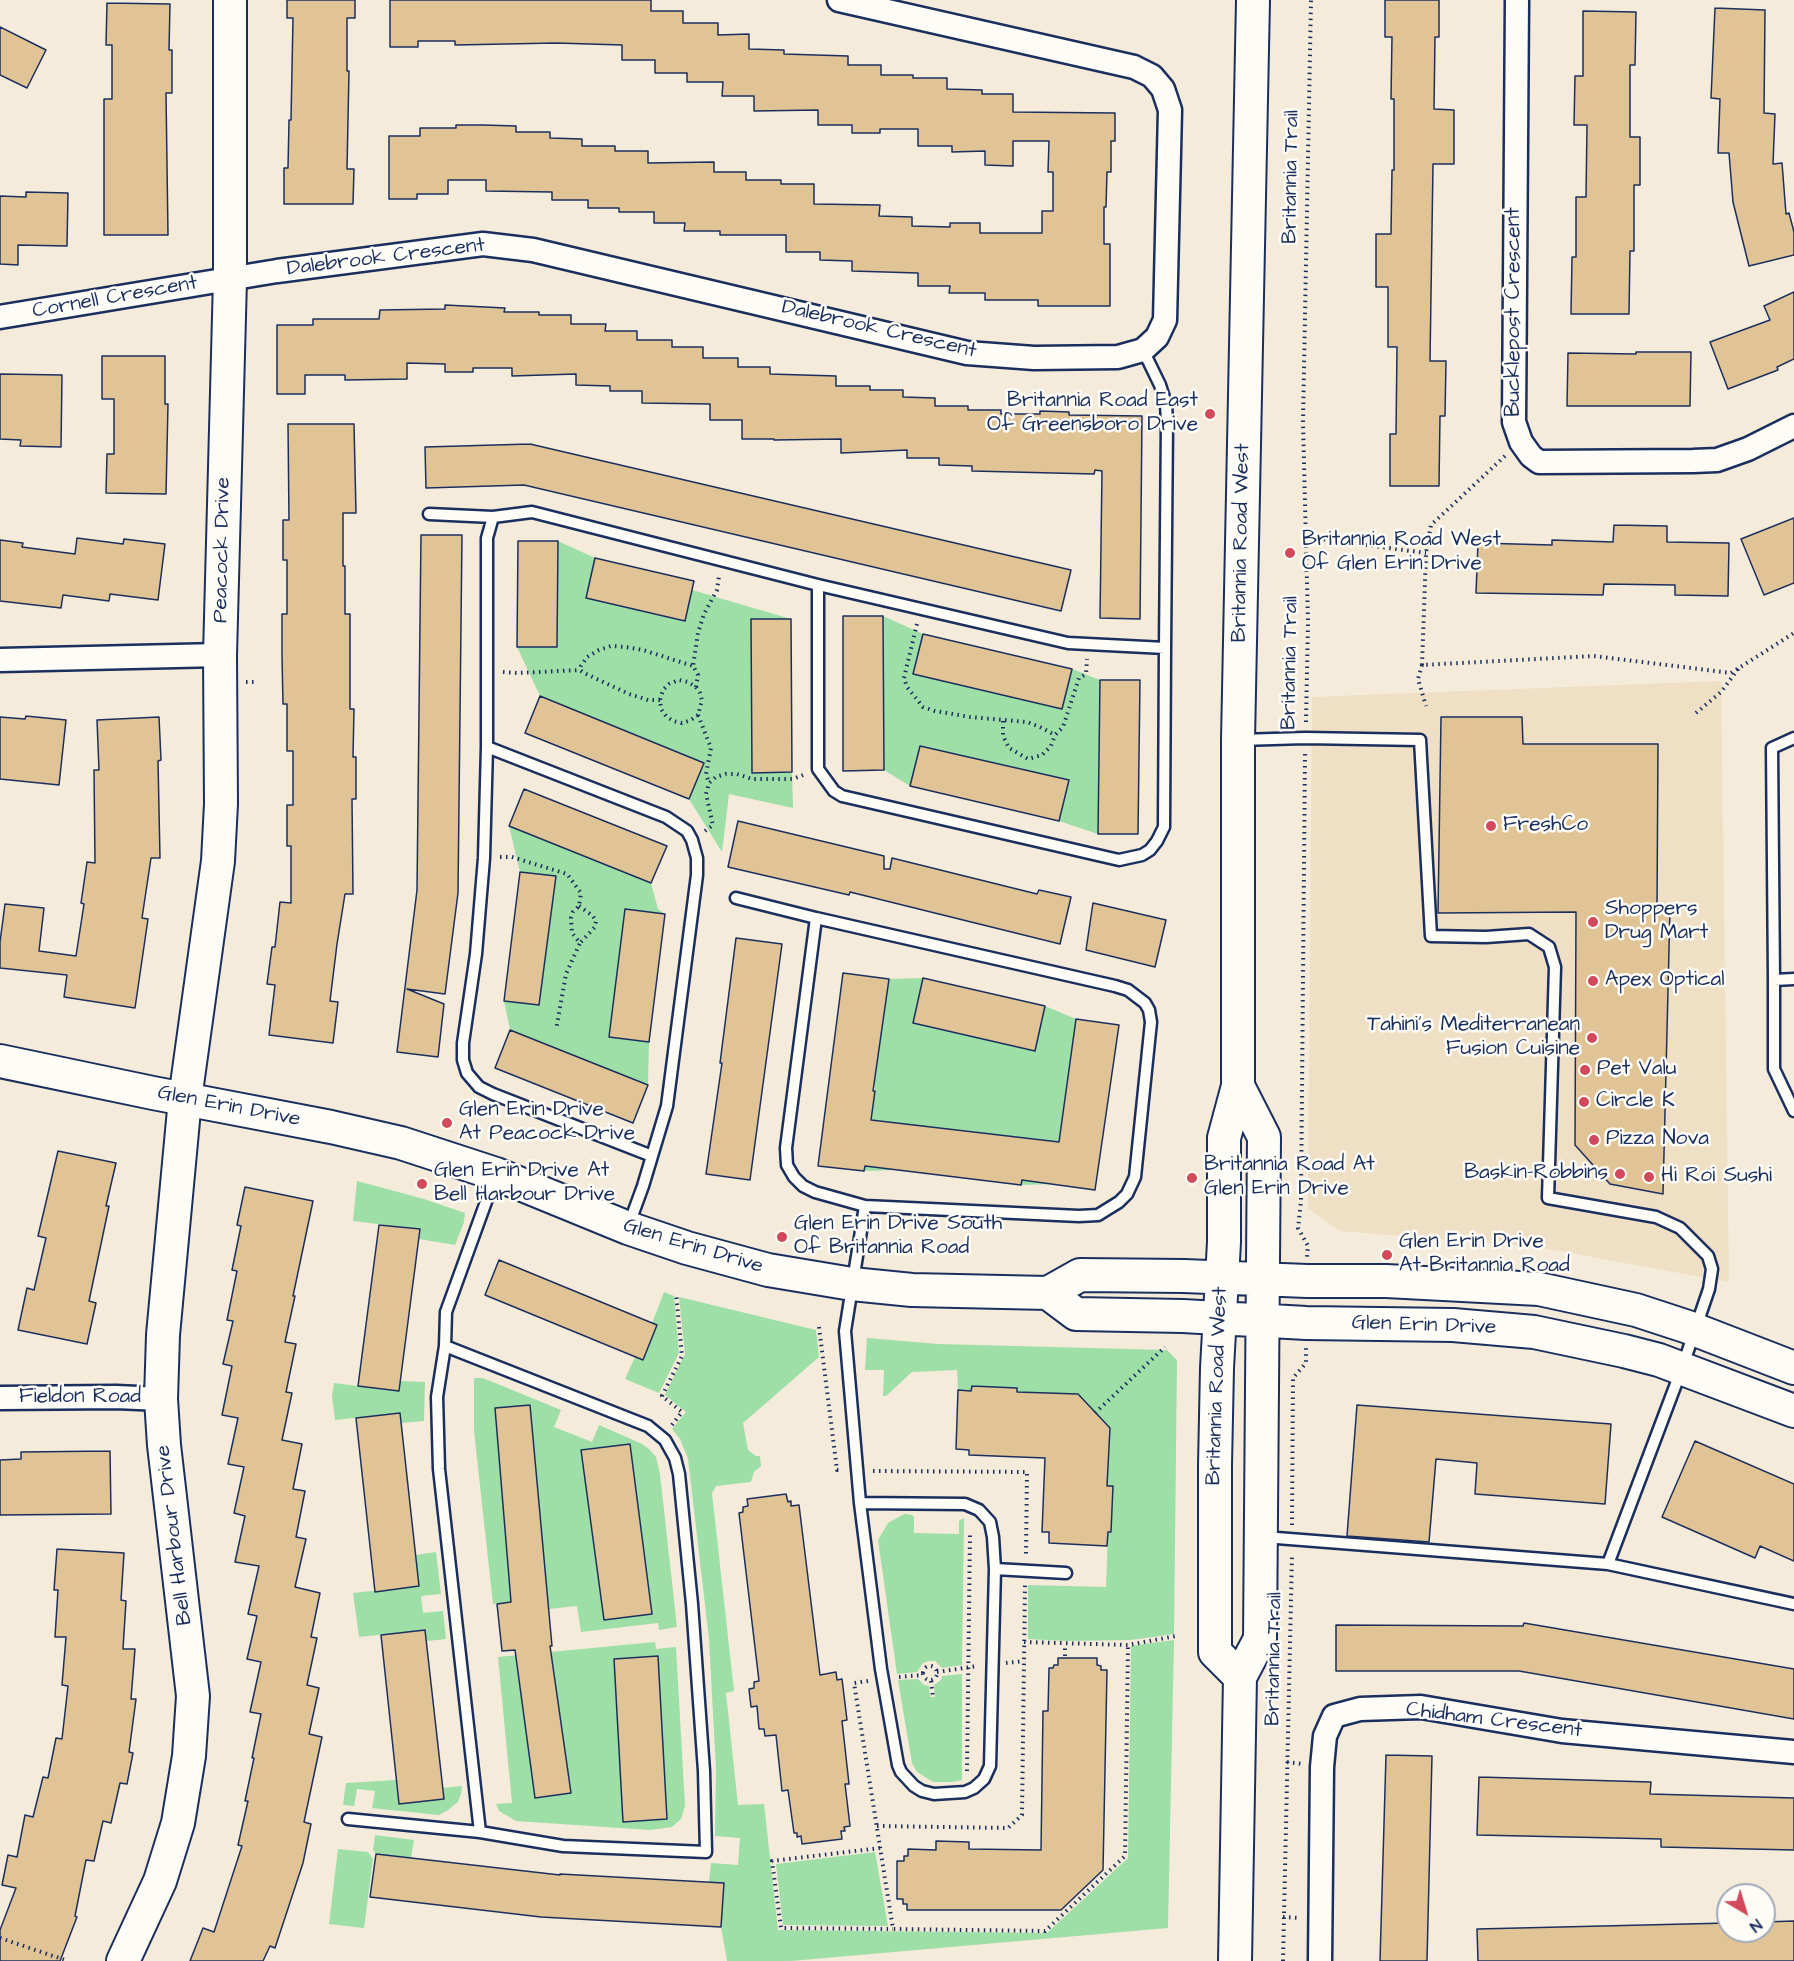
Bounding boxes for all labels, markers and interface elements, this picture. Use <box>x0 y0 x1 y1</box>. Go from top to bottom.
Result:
street label: Britannia Trail <box>1278 110 1306 244</box>
street label: Bucklepost Crescent <box>1502 207 1528 417</box>
street label: Dalebrook Crescent <box>286 233 486 283</box>
street label: Cornell Crescent <box>31 271 199 325</box>
street label: Dalebrook Crescent <box>779 295 979 365</box>
place label: Britannia Road East Of Greensboro Drive <box>987 389 1198 439</box>
marker: Britannia Road East Of Greensboro Drive <box>1203 407 1217 421</box>
street label: Britannia Road West <box>1228 443 1256 643</box>
street label: Peacock Drive <box>209 477 237 623</box>
place label: Britannia Road West Of Glen Erin Drive <box>1302 528 1501 578</box>
marker: Britannia Road West Of Glen Erin Drive <box>1283 546 1297 560</box>
street label: Britannia Trail <box>1277 596 1305 730</box>
place label: FreshCo <box>1503 813 1588 839</box>
marker: FreshCo <box>1484 819 1498 833</box>
place label: Shoppers Drug Mart <box>1605 897 1708 947</box>
marker: Shoppers Drug Mart <box>1586 915 1600 929</box>
place label: Apex Optical <box>1605 968 1724 994</box>
marker: Apex Optical <box>1586 974 1600 988</box>
place label: Tahini’s Mediterranean Fusion Cuisine <box>1367 1013 1580 1063</box>
marker: Tahini’s Mediterranean Fusion Cuisine <box>1585 1031 1599 1045</box>
place label: Pet Valu <box>1597 1057 1676 1083</box>
marker: Pet Valu <box>1578 1063 1592 1077</box>
street label: Glen Erin Drive <box>156 1081 302 1133</box>
place label: Circle K <box>1596 1089 1675 1115</box>
marker: Circle K <box>1577 1095 1591 1109</box>
place label: Glen Erin Drive At Peacock Drive <box>459 1098 635 1148</box>
marker: Glen Erin Drive At Peacock Drive <box>440 1116 454 1130</box>
place label: Pizza Nova <box>1606 1127 1709 1153</box>
marker: Pizza Nova <box>1587 1133 1601 1147</box>
place label: Britannia Road At Glen Erin Drive <box>1204 1153 1375 1203</box>
place label: Glen Erin Drive At Bell Harbour Drive <box>434 1159 615 1209</box>
place label: Baskin-Robbins <box>1464 1161 1608 1187</box>
place label: Hi Roi Sushi <box>1661 1164 1772 1190</box>
marker: Baskin-Robbins <box>1613 1167 1627 1181</box>
marker: Hi Roi Sushi <box>1642 1170 1656 1184</box>
marker: Britannia Road At Glen Erin Drive <box>1185 1171 1199 1185</box>
marker: Glen Erin Drive At Bell Harbour Drive <box>415 1177 429 1191</box>
place label: Glen Erin Drive South Of Britannia Road <box>794 1212 1002 1262</box>
street label: Glen Erin Drive <box>620 1214 766 1280</box>
marker: Glen Erin Drive South Of Britannia Road <box>775 1230 789 1244</box>
place label: Glen Erin Drive At Britannia Road <box>1399 1230 1570 1280</box>
marker: Glen Erin Drive At Britannia Road <box>1380 1248 1394 1262</box>
street label: Britannia Road West <box>1202 1286 1234 1486</box>
street label: Glen Erin Drive <box>1351 1311 1497 1341</box>
street label: Fieldon Road <box>19 1385 141 1411</box>
street label: Bell Harbour Drive <box>151 1444 199 1626</box>
street label: Britannia Trail <box>1261 1592 1289 1726</box>
street label: Chidham Crescent <box>1405 1698 1583 1744</box>
north arrow <box>1716 1883 1776 1943</box>
text: N <box>1745 1914 1767 1937</box>

